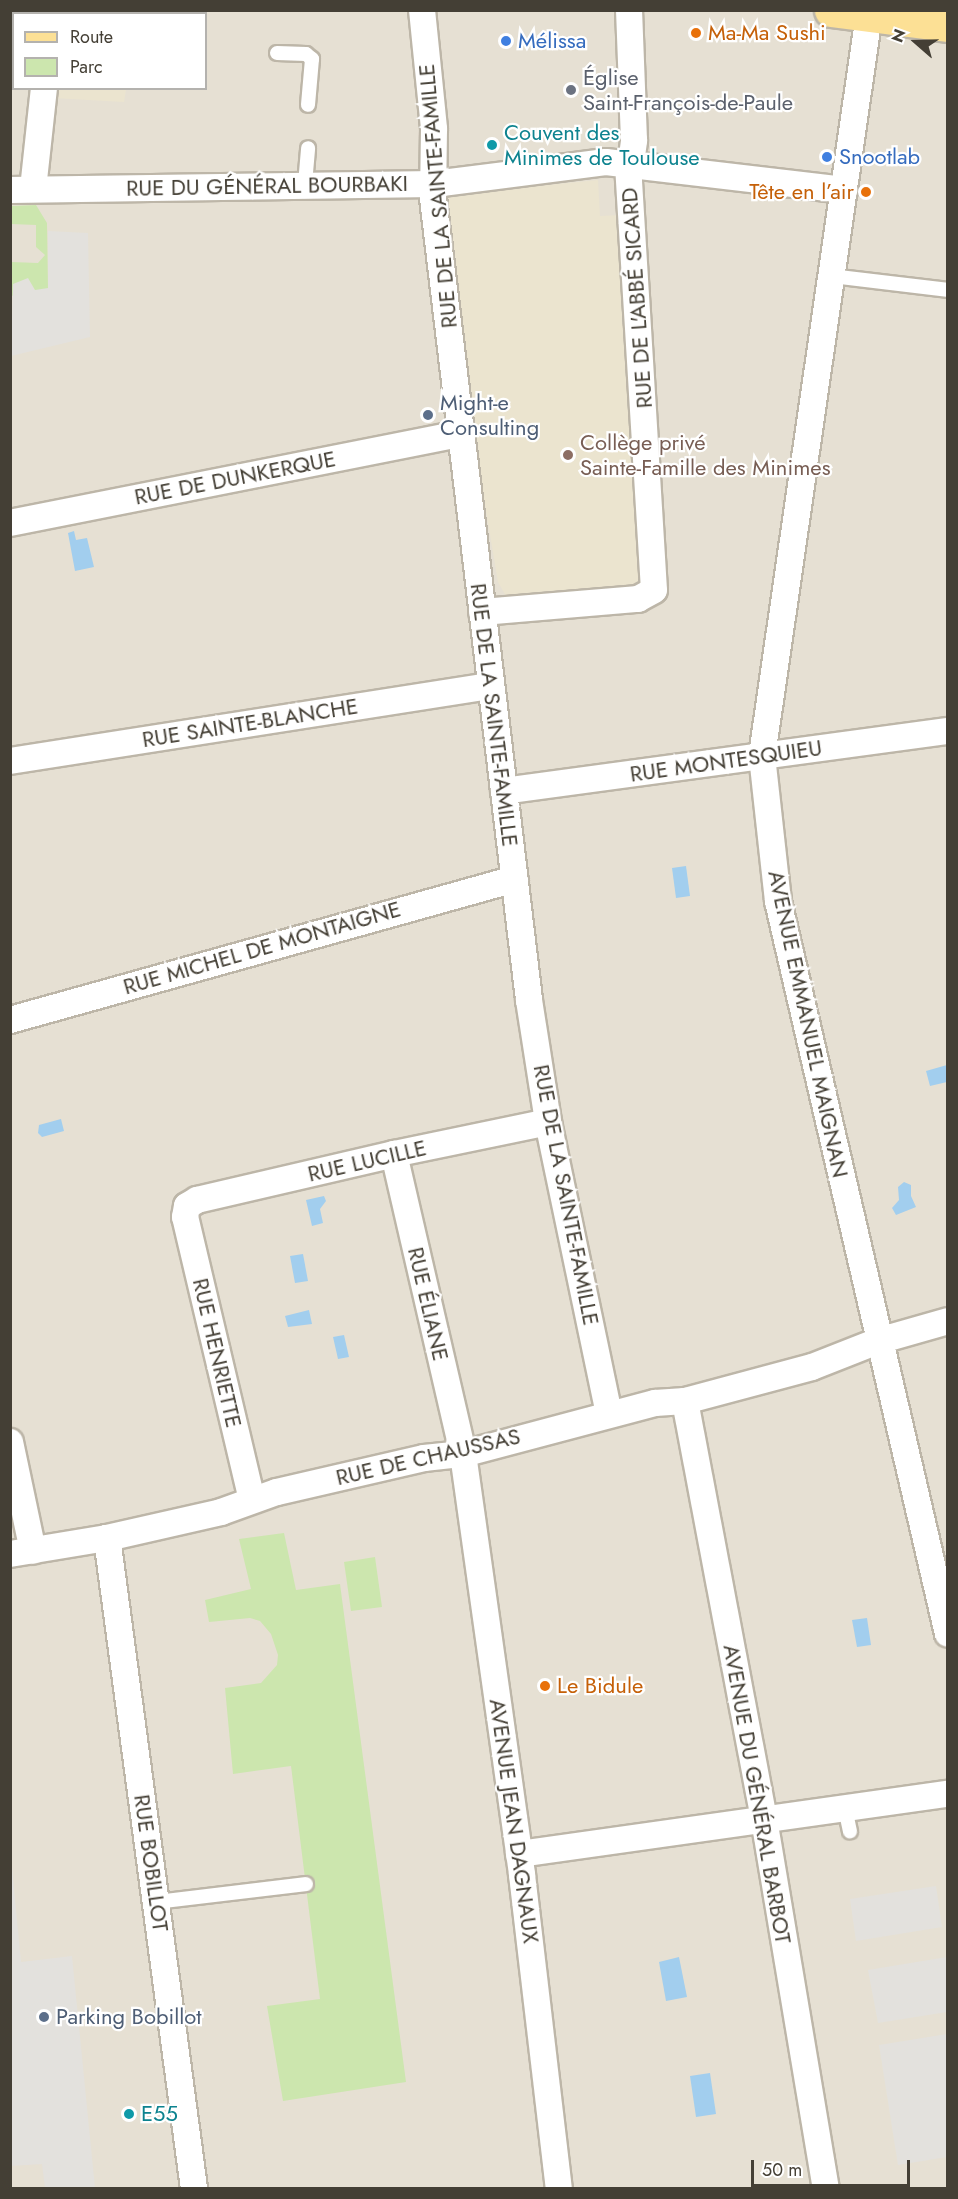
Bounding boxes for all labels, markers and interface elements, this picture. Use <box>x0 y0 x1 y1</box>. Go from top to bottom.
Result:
legend <box>12 12 207 90</box>
north arrow <box>886 12 946 72</box>
place label: Ma-Ma Sushi <box>708 20 826 46</box>
text: Route <box>70 24 113 50</box>
marker: Ma-Ma Sushi <box>689 26 703 40</box>
text: N <box>886 26 912 46</box>
place label: Mélissa <box>518 28 586 54</box>
marker: Mélissa <box>499 34 513 48</box>
text: Parc <box>70 54 103 80</box>
street label: RUE DE LA SAINTE-FAMILLE <box>413 63 463 329</box>
place label: Église Saint-François-de-Paule <box>583 64 793 116</box>
marker: Église Saint-François-de-Paule <box>564 83 578 97</box>
place label: Couvent des Minimes de Toulouse <box>504 119 700 170</box>
marker: Couvent des Minimes de Toulouse <box>485 138 499 152</box>
place label: Snootlab <box>839 144 920 170</box>
marker: Snootlab <box>820 150 834 164</box>
street label: RUE DU GÉNÉRAL BOURBAKI <box>126 170 408 202</box>
place label: Tête en l’air <box>749 179 854 205</box>
marker: Tête en l’air <box>859 185 873 199</box>
street label: RUE DE L'ABBÉ SICARD <box>616 187 658 409</box>
place label: Might-e Consulting <box>440 389 539 440</box>
marker: Might-e Consulting <box>421 408 435 422</box>
place label: Collège privé Sainte-Famille des Minimes <box>580 429 830 481</box>
street label: RUE DE DUNKERQUE <box>132 446 338 510</box>
marker: Collège privé Sainte-Famille des Minimes <box>561 448 575 462</box>
street label: RUE DE LA SAINTE-FAMILLE <box>465 582 523 848</box>
street label: RUE SAINTE-BLANCHE <box>140 693 360 753</box>
street label: RUE MONTESQUIEU <box>628 734 824 788</box>
street label: AVENUE EMMANUEL MAIGNAN <box>762 868 854 1180</box>
street label: RUE MICHEL DE MONTAIGNE <box>120 896 404 1000</box>
street label: RUE DE LA SAINTE-FAMILLE <box>528 1062 604 1328</box>
street label: RUE LUCILLE <box>305 1135 429 1187</box>
street label: RUE ÉLIANE <box>402 1245 454 1363</box>
street label: RUE HENRIETTE <box>187 1276 247 1430</box>
street label: RUE DE CHAUSSAS <box>333 1423 523 1491</box>
street label: AVENUE DU GÉNÉRAL BARBOT <box>718 1642 796 1946</box>
place label: Le Bidule <box>557 1673 643 1699</box>
marker: Le Bidule <box>538 1679 552 1693</box>
street label: AVENUE JEAN DAGNAUX <box>484 1697 544 1945</box>
street label: RUE BOBILLOT <box>128 1793 174 1933</box>
place label: Parking Bobillot <box>56 2004 202 2030</box>
marker: Parking Bobillot <box>37 2010 51 2024</box>
place label: E55 <box>141 2101 178 2127</box>
marker: E55 <box>122 2107 136 2121</box>
scale bar <box>754 2148 913 2186</box>
text: 50 m <box>762 2157 802 2183</box>

